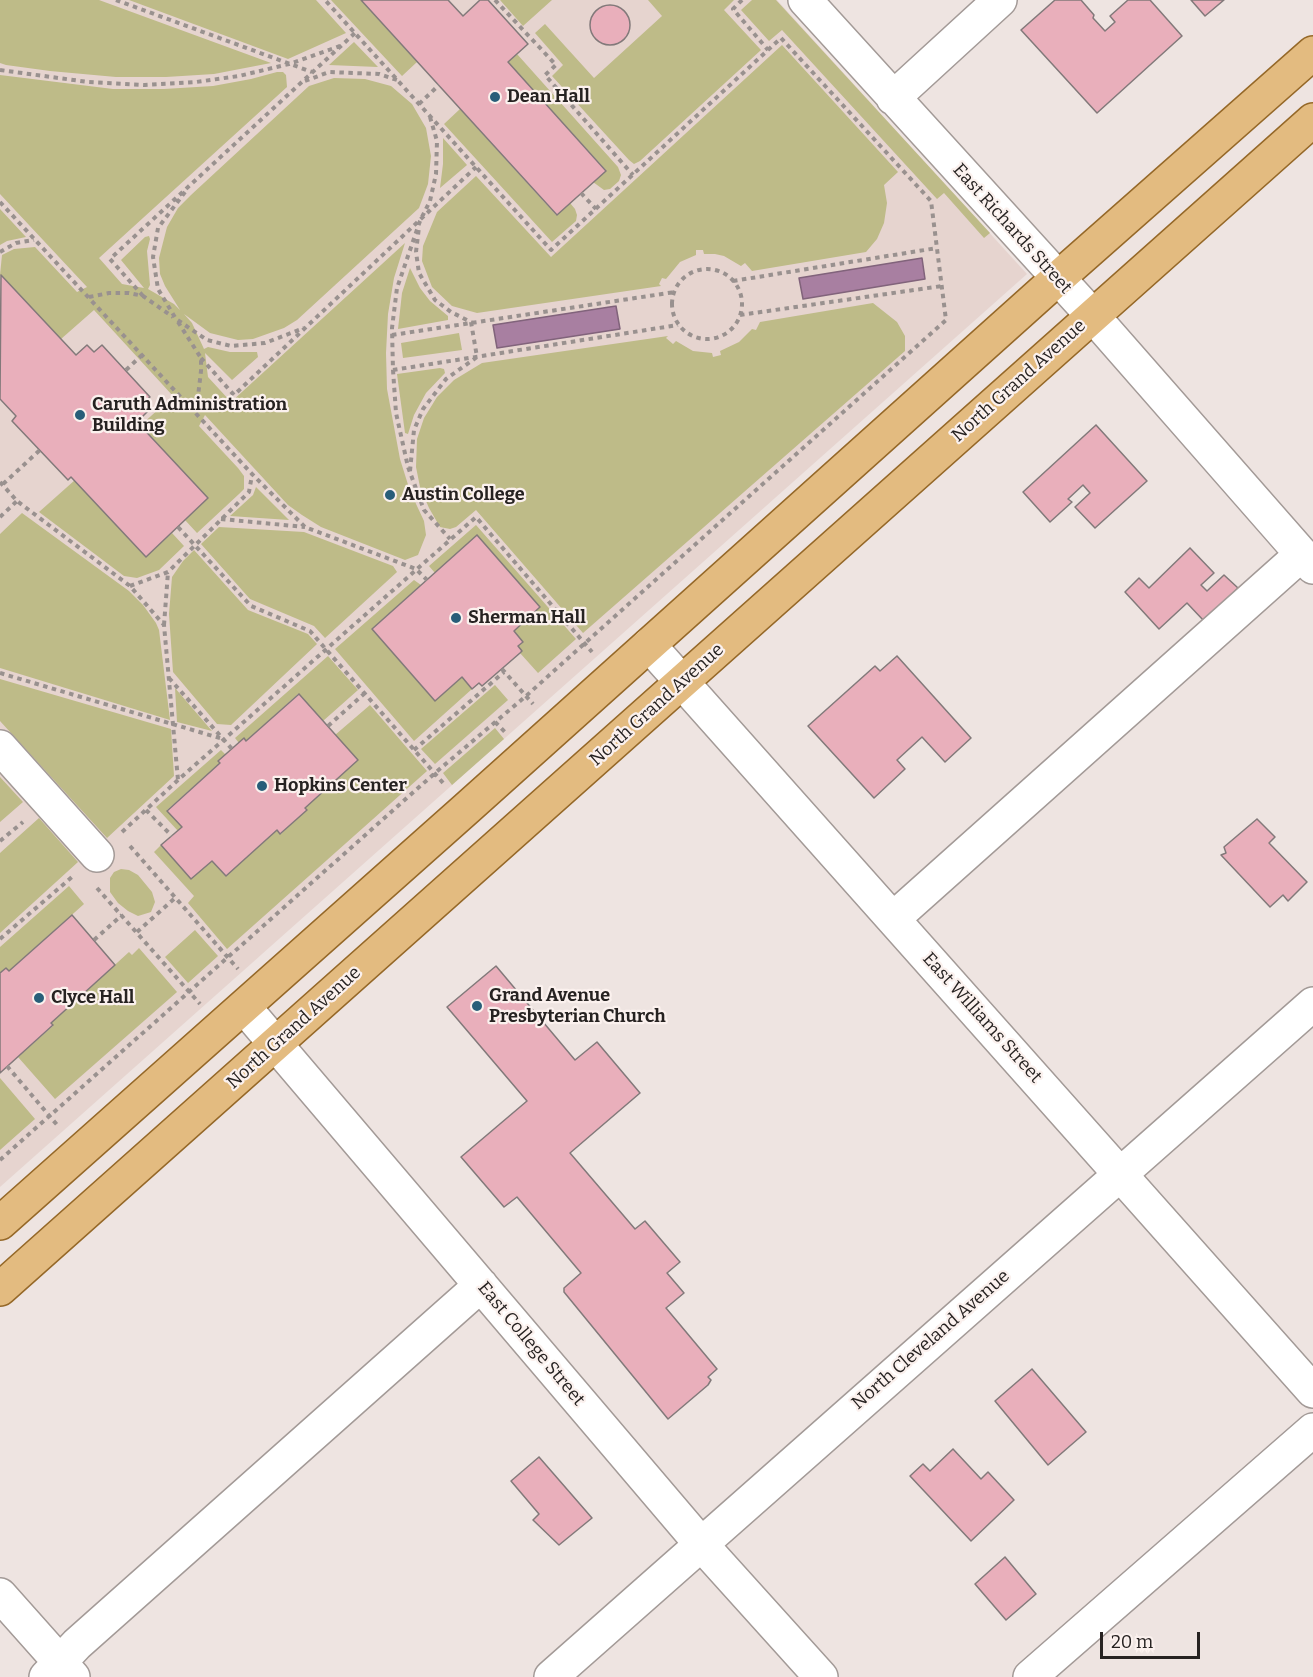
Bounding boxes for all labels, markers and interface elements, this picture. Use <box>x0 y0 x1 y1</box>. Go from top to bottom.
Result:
place label: Dean Hall <box>507 86 590 108</box>
marker: Dean Hall <box>488 90 502 104</box>
street label: East Richards Street <box>948 160 1076 298</box>
street label: North Grand Avenue <box>948 315 1090 447</box>
place label: Caruth Administration Building <box>92 394 287 436</box>
marker: Caruth Administration Building <box>73 408 87 422</box>
place label: Austin College <box>402 484 525 506</box>
marker: Austin College <box>383 488 397 502</box>
place label: Sherman Hall <box>468 607 586 629</box>
marker: Sherman Hall <box>449 611 463 625</box>
street label: North Grand Avenue <box>586 639 728 771</box>
place label: Hopkins Center <box>274 775 407 797</box>
marker: Hopkins Center <box>255 779 269 793</box>
street label: East Williams Street <box>918 948 1046 1088</box>
street label: North Grand Avenue <box>223 962 365 1094</box>
place label: Grand Avenue Presbyterian Church <box>489 985 666 1028</box>
place label: Clyce Hall <box>51 987 134 1009</box>
marker: Clyce Hall <box>32 991 46 1005</box>
marker: Grand Avenue Presbyterian Church <box>470 999 484 1013</box>
street label: North Cleveland Avenue <box>848 1266 1014 1414</box>
street label: East College Street <box>473 1278 589 1410</box>
scale bar <box>1103 1620 1204 1658</box>
text: 20 m <box>1111 1631 1153 1653</box>

